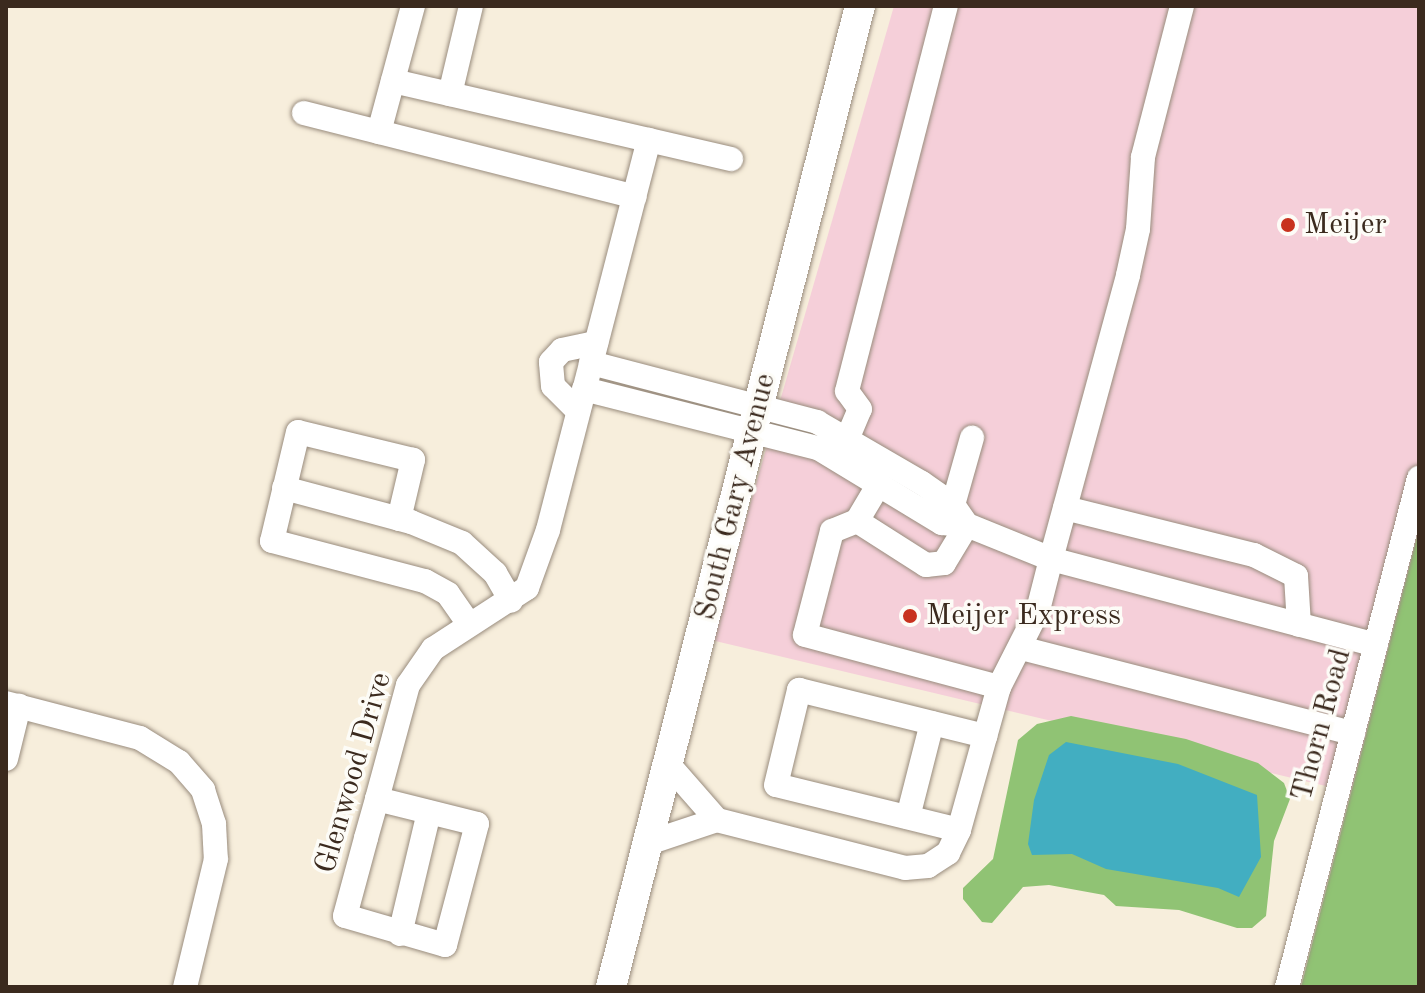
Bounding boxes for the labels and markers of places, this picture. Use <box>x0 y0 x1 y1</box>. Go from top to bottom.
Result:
place label: Meijer <box>1304 207 1387 243</box>
marker: Meijer <box>1279 216 1297 234</box>
place label: Meijer Express <box>926 598 1121 634</box>
marker: Meijer Express <box>901 607 919 625</box>

